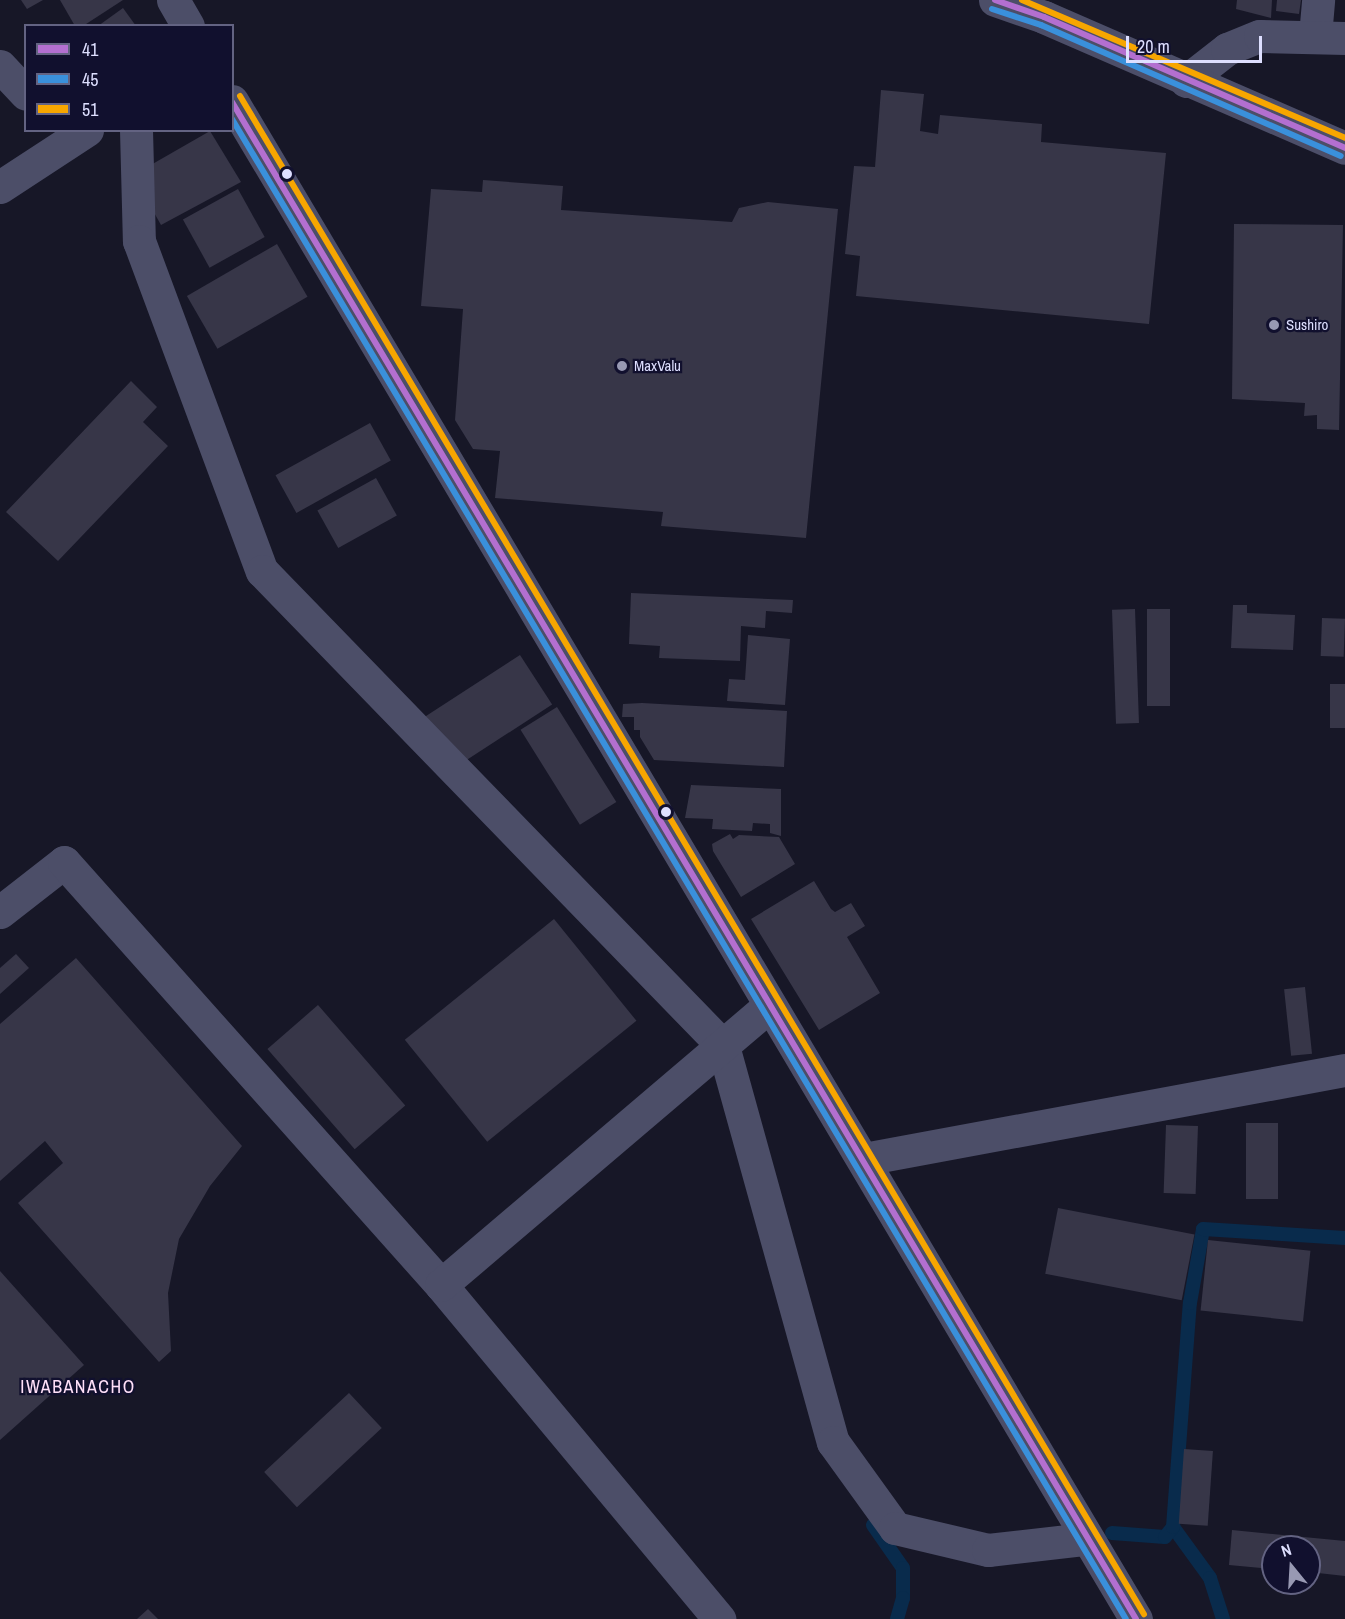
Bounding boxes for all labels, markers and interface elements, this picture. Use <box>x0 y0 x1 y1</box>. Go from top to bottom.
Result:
legend <box>24 24 234 132</box>
scale bar <box>1129 24 1266 62</box>
text: 20 m <box>1137 34 1170 59</box>
text: 41 <box>82 37 98 62</box>
text: 45 <box>82 67 98 92</box>
text: 51 <box>82 97 98 122</box>
unlabelled marker <box>281 168 293 180</box>
place label: Sushiro <box>1286 316 1328 334</box>
marker: Sushiro <box>1267 318 1281 332</box>
place label: MaxValu <box>634 357 681 375</box>
marker: MaxValu <box>615 359 629 373</box>
unlabelled marker <box>660 806 672 818</box>
district label: IWABANACHO <box>20 1376 136 1398</box>
north arrow <box>1261 1535 1321 1595</box>
text: N <box>1278 1538 1294 1562</box>

